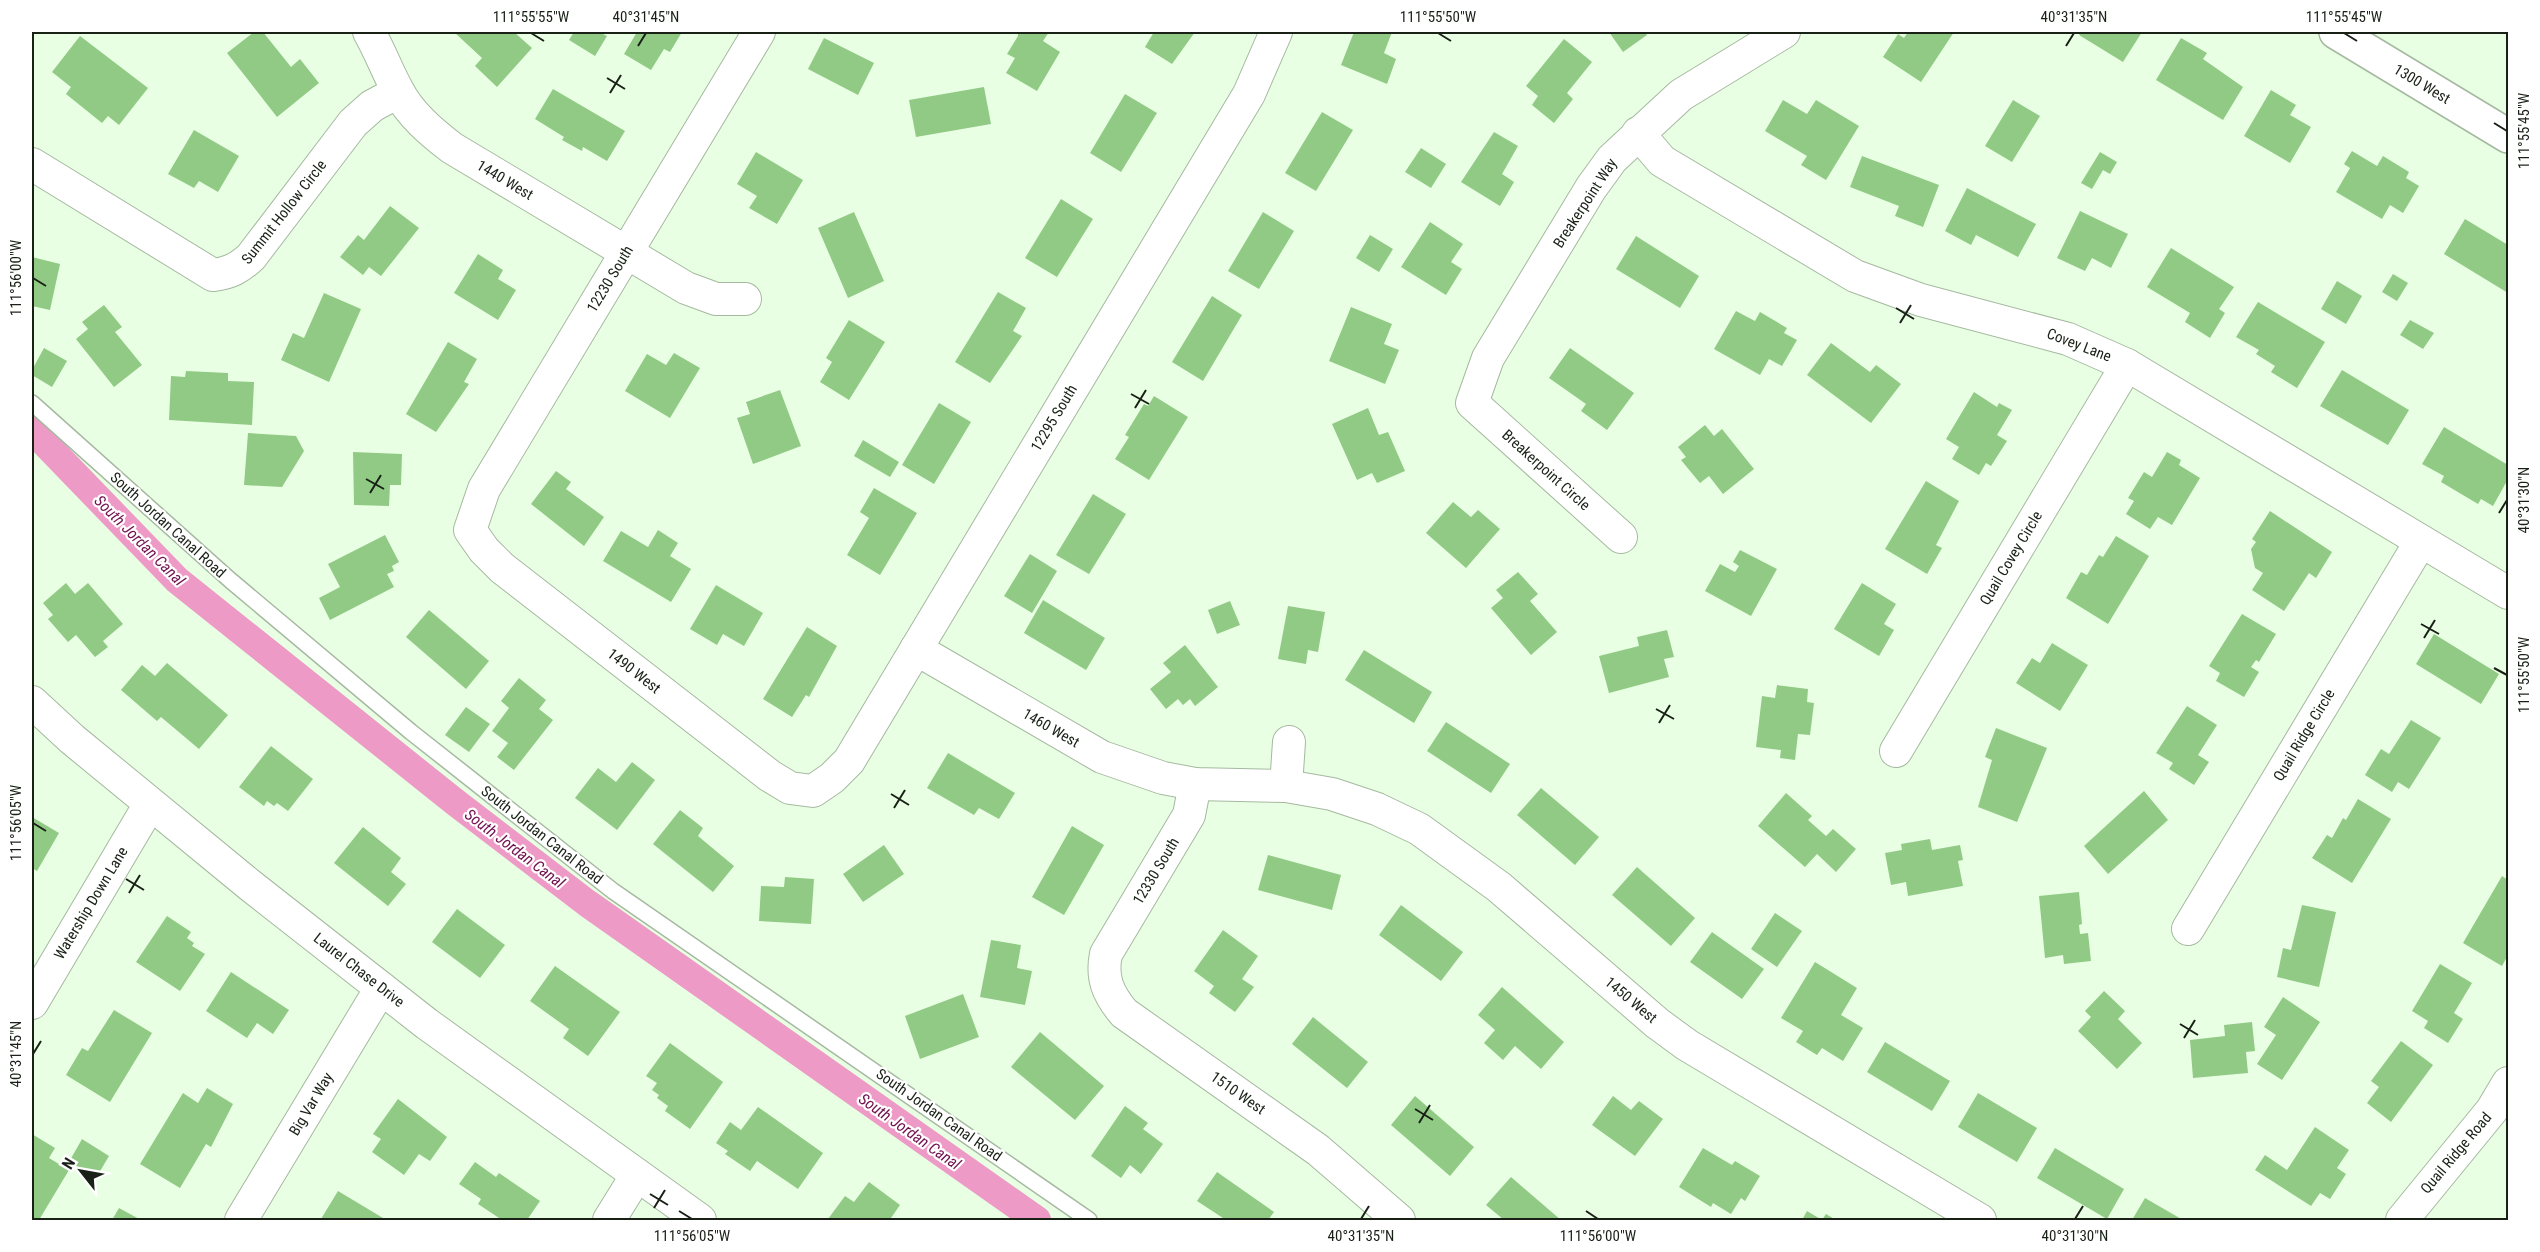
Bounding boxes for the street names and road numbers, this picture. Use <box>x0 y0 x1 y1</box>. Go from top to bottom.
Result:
street label: 1300 West <box>2391 60 2453 108</box>
street label: Breakerpoint Way <box>1549 155 1621 251</box>
street label: Summit Hollow Circle <box>238 156 330 268</box>
street label: 1440 West <box>474 156 536 204</box>
street label: 12230 South <box>583 242 637 316</box>
street label: Covey Lane <box>2044 325 2114 365</box>
street label: 12295 South <box>1027 381 1081 455</box>
street label: Breakerpoint Circle <box>1498 426 1594 514</box>
street label: South Jordan Canal Road <box>106 468 230 582</box>
street label: Quail Covey Circle <box>1976 508 2046 608</box>
street label: 1490 West <box>604 645 664 697</box>
street label: Quail Ridge Circle <box>2269 686 2339 784</box>
street label: 1460 West <box>1019 705 1083 751</box>
street label: South Jordan Canal Road <box>478 782 606 888</box>
street label: 12330 South <box>1129 834 1183 908</box>
street label: Watership Down Lane <box>50 844 132 962</box>
street label: Laurel Chase Drive <box>310 929 408 1011</box>
street label: 1450 West <box>1601 973 1661 1027</box>
street label: South Jordan Canal Road <box>873 1065 1005 1165</box>
street label: 1510 West <box>1207 1068 1269 1118</box>
street label: Big Var Way <box>285 1069 337 1139</box>
street label: Quail Ridge Road <box>2417 1109 2495 1197</box>

